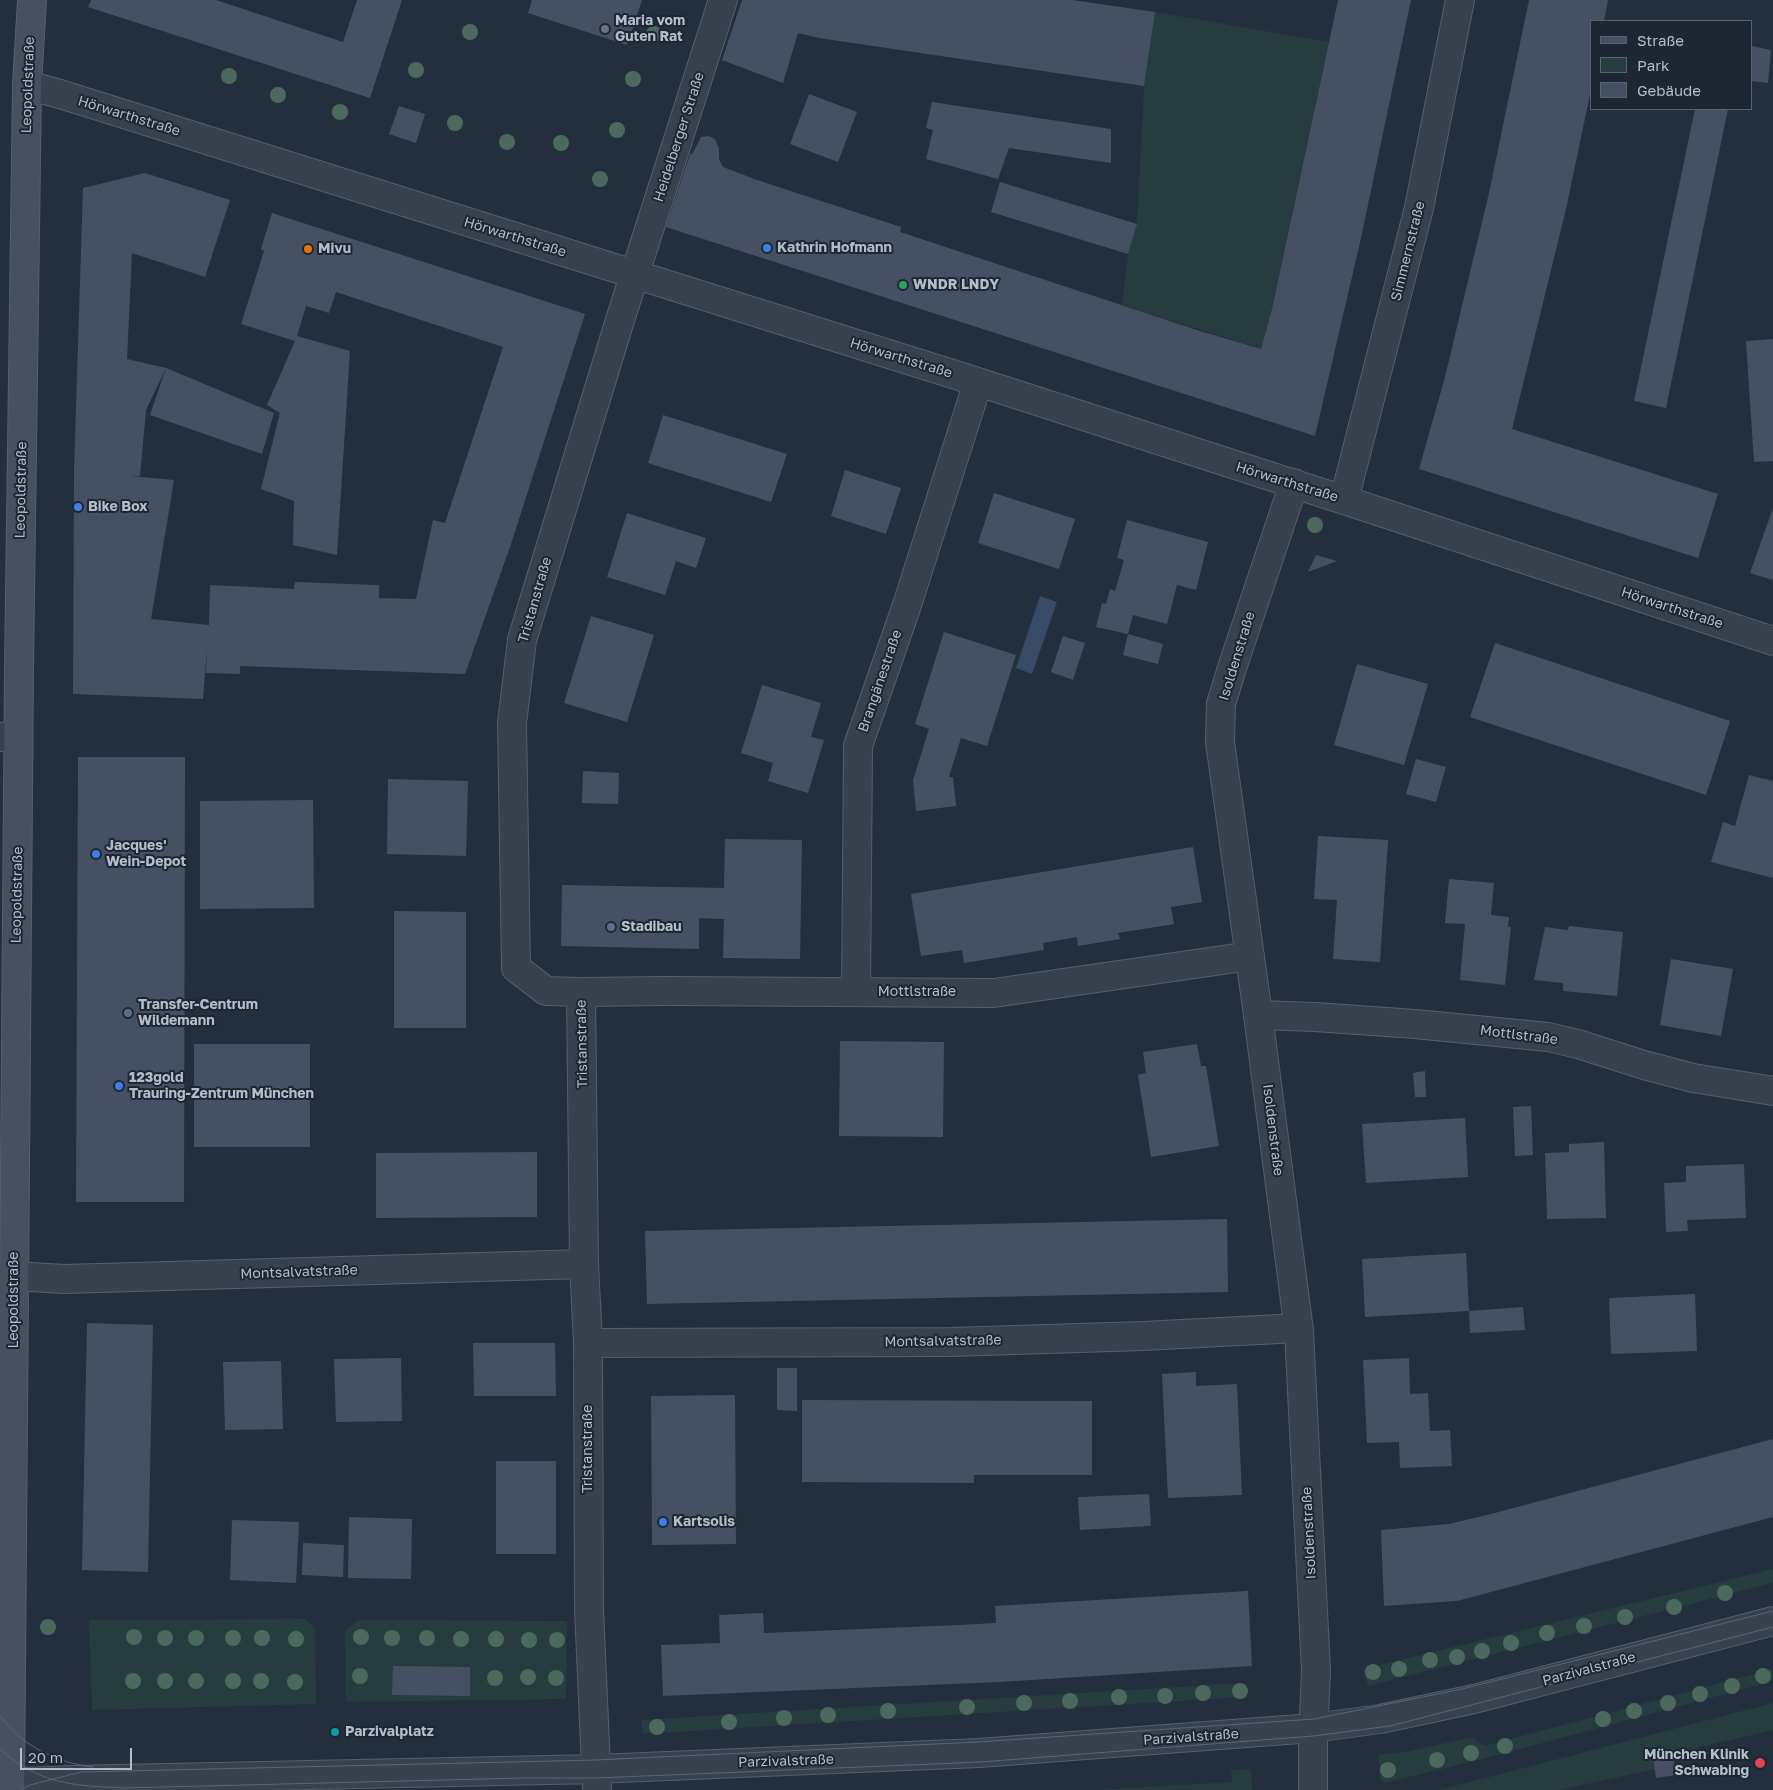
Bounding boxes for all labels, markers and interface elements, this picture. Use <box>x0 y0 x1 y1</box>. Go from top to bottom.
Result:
place label: Maria vom Guten Rat <box>615 13 685 46</box>
legend <box>1590 20 1753 110</box>
marker: Maria vom Guten Rat <box>599 23 611 35</box>
text: Straße <box>1637 31 1684 49</box>
street label: Leopoldstraße <box>18 36 38 134</box>
text: Park <box>1637 56 1669 74</box>
street label: Heidelberger Straße <box>650 70 708 204</box>
text: Gebäude <box>1637 81 1701 99</box>
street label: Hörwarthstraße <box>76 92 182 140</box>
street label: Simmernstraße <box>1387 199 1429 303</box>
street label: Hörwarthstraße <box>462 213 568 261</box>
place label: Kathrin Hofmann <box>777 240 892 256</box>
place label: Mivu <box>318 241 351 257</box>
marker: Kathrin Hofmann <box>761 242 773 254</box>
marker: Mivu <box>302 243 314 255</box>
place label: WNDR LNDY <box>913 277 999 293</box>
marker: WNDR LNDY <box>897 279 909 291</box>
street label: Hörwarthstraße <box>848 334 954 382</box>
street label: Leopoldstraße <box>12 441 30 539</box>
street label: Hörwarthstraße <box>1234 458 1340 506</box>
place label: Bike Box <box>88 499 147 515</box>
marker: Bike Box <box>72 501 84 513</box>
street label: Tristanstraße <box>515 555 555 645</box>
street label: Hörwarthstraße <box>1619 584 1725 632</box>
street label: Isoldenstraße <box>1215 609 1259 703</box>
street label: Brangänestraße <box>855 628 905 734</box>
place label: Jacques' Wein-Depot <box>106 838 186 870</box>
street label: Leopoldstraße <box>8 846 26 944</box>
marker: Jacques' Wein-Depot <box>90 848 102 860</box>
place label: Stadibau <box>621 919 681 935</box>
marker: Stadibau <box>605 921 617 933</box>
street label: Mottlstraße <box>878 984 956 1000</box>
place label: Transfer-Centrum Wildemann <box>138 997 258 1030</box>
street label: Tristanstraße <box>573 1000 591 1088</box>
marker: Transfer-Centrum Wildemann <box>122 1007 134 1019</box>
street label: Mottlstraße <box>1479 1022 1559 1048</box>
place label: 123gold Trauring-Zentrum München <box>129 1070 314 1102</box>
marker: 123gold Trauring-Zentrum München <box>113 1080 125 1092</box>
street label: Isoldenstraße <box>1259 1083 1287 1177</box>
street label: Leopoldstraße <box>6 1252 22 1348</box>
street label: Montsalvatstraße <box>240 1262 358 1282</box>
street label: Montsalvatstraße <box>884 1332 1002 1350</box>
street label: Tristanstraße <box>580 1405 596 1493</box>
street label: Isoldenstraße <box>1298 1486 1320 1580</box>
place label: Kartsolis <box>673 1514 735 1530</box>
marker: Kartsolis <box>657 1516 669 1528</box>
street label: Parzivalstraße <box>1541 1648 1637 1690</box>
place label: Parzivalplatz <box>345 1724 434 1740</box>
street label: Parzivalstraße <box>1143 1725 1239 1749</box>
marker: Parzivalplatz <box>329 1726 341 1738</box>
scale bar <box>22 1738 135 1770</box>
place label: München Klinik Schwabing <box>1644 1747 1749 1780</box>
text: 20 m <box>28 1748 63 1766</box>
street label: Parzivalstraße <box>738 1751 834 1771</box>
marker: München Klinik Schwabing <box>1753 1756 1767 1770</box>

